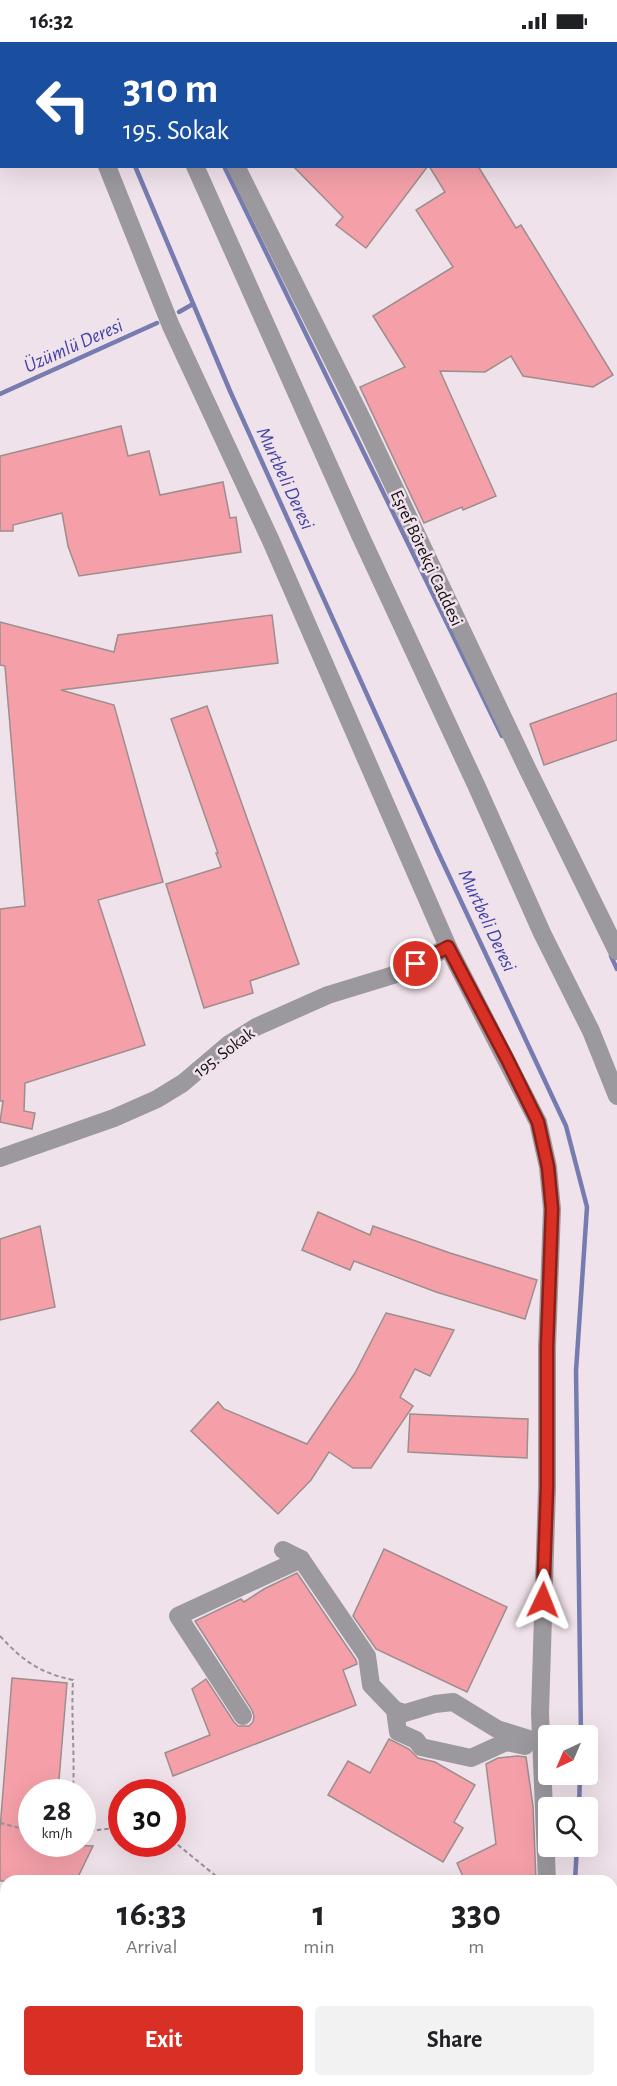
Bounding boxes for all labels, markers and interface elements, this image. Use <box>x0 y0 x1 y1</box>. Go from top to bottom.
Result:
text: 16:32 <box>30 10 73 32</box>
icon: left <box>24 66 102 144</box>
text: 310 m <box>123 68 218 110</box>
text: 195. Sokak <box>123 117 229 144</box>
water label: Üzümlü Deresi <box>21 315 126 377</box>
water label: Murtbeli Deresi <box>253 424 318 533</box>
street label: Eşref Börekçi Caddesi <box>387 488 466 629</box>
water label: Murtbeli Deresi <box>455 866 520 975</box>
pin <box>390 938 441 989</box>
icon: arrive <box>399 947 432 980</box>
street label: 195. Sokak <box>191 1024 259 1081</box>
position arrow <box>511 1568 575 1632</box>
north arrow <box>538 1725 598 1785</box>
map controls <box>538 1725 598 1857</box>
speed limit sign: 30 <box>108 1779 186 1857</box>
text: 28 <box>43 1796 71 1826</box>
button: search <box>538 1797 598 1857</box>
text: km/h <box>42 1826 72 1841</box>
text: 16:33 <box>117 1896 186 1932</box>
text: 1 <box>312 1896 325 1932</box>
text: 330 <box>451 1896 501 1932</box>
text: Arrival <box>126 1937 177 1957</box>
text: min <box>303 1937 334 1957</box>
text: m <box>468 1937 484 1957</box>
button: Exit <box>24 2006 303 2075</box>
button: Share <box>315 2006 594 2075</box>

